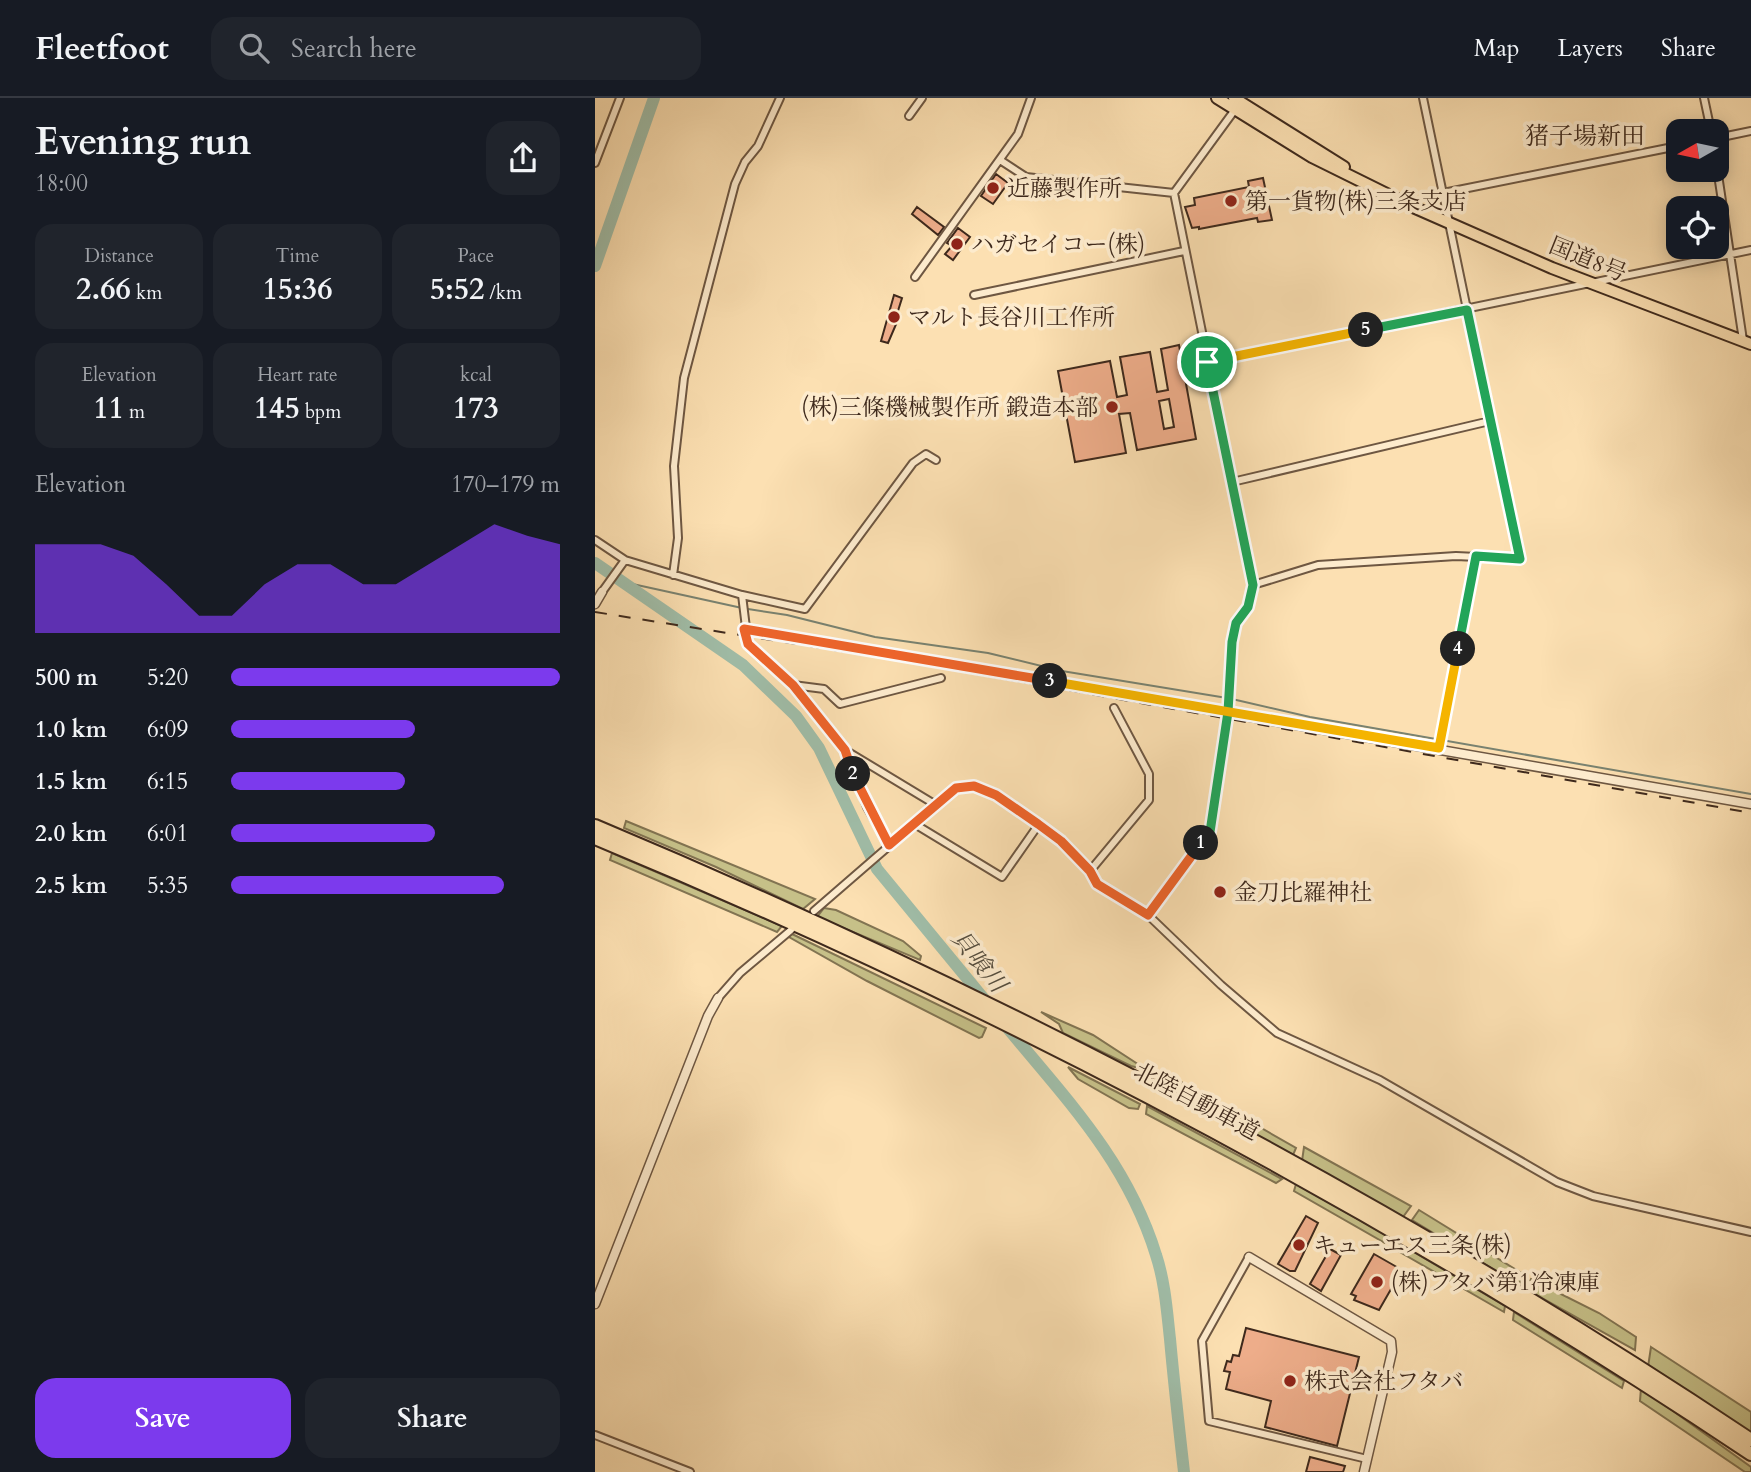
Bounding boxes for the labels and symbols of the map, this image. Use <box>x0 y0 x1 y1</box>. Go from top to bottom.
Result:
north arrow <box>1666 119 1729 182</box>
district label: 猪子場新田 <box>1525 120 1645 153</box>
place label: 近藤製作所 <box>1007 173 1122 204</box>
marker: 近藤製作所 <box>985 180 1001 196</box>
place label: 第一貨物(株)三条支店 <box>1245 186 1467 217</box>
marker: 第一貨物(株)三条支店 <box>1223 193 1239 209</box>
place label: ハガセイコー(株) <box>971 229 1145 260</box>
street label: 国道8号 <box>1545 230 1631 289</box>
marker: ハガセイコー(株) <box>949 236 965 252</box>
place label: マルト長谷川工作所 <box>908 302 1115 333</box>
marker: マルト長谷川工作所 <box>886 309 902 325</box>
pin: 5 <box>1349 313 1383 348</box>
pin <box>1177 332 1237 392</box>
place label: (株)三條機械製作所 鍛造本部 <box>801 392 1098 423</box>
marker: (株)三條機械製作所 鍛造本部 <box>1104 399 1120 415</box>
pin: 4 <box>1441 632 1475 666</box>
pin: 3 <box>1033 664 1067 698</box>
pin: 2 <box>835 756 871 792</box>
pin: 1 <box>1183 826 1219 860</box>
place label: 金刀比羅神社 <box>1234 877 1372 908</box>
marker: 金刀比羅神社 <box>1212 884 1228 900</box>
water label: 貝喰川 <box>943 923 1016 1002</box>
street label: 北陸自動車道 <box>1129 1055 1265 1148</box>
place label: キューエス三条(株) <box>1313 1230 1512 1261</box>
marker: キューエス三条(株) <box>1291 1237 1307 1253</box>
place label: (株)フタバ第1冷凍庫 <box>1391 1267 1600 1298</box>
marker: (株)フタバ第1冷凍庫 <box>1369 1274 1385 1290</box>
place label: 株式会社フタバ <box>1304 1366 1463 1397</box>
marker: 株式会社フタバ <box>1282 1373 1298 1389</box>

